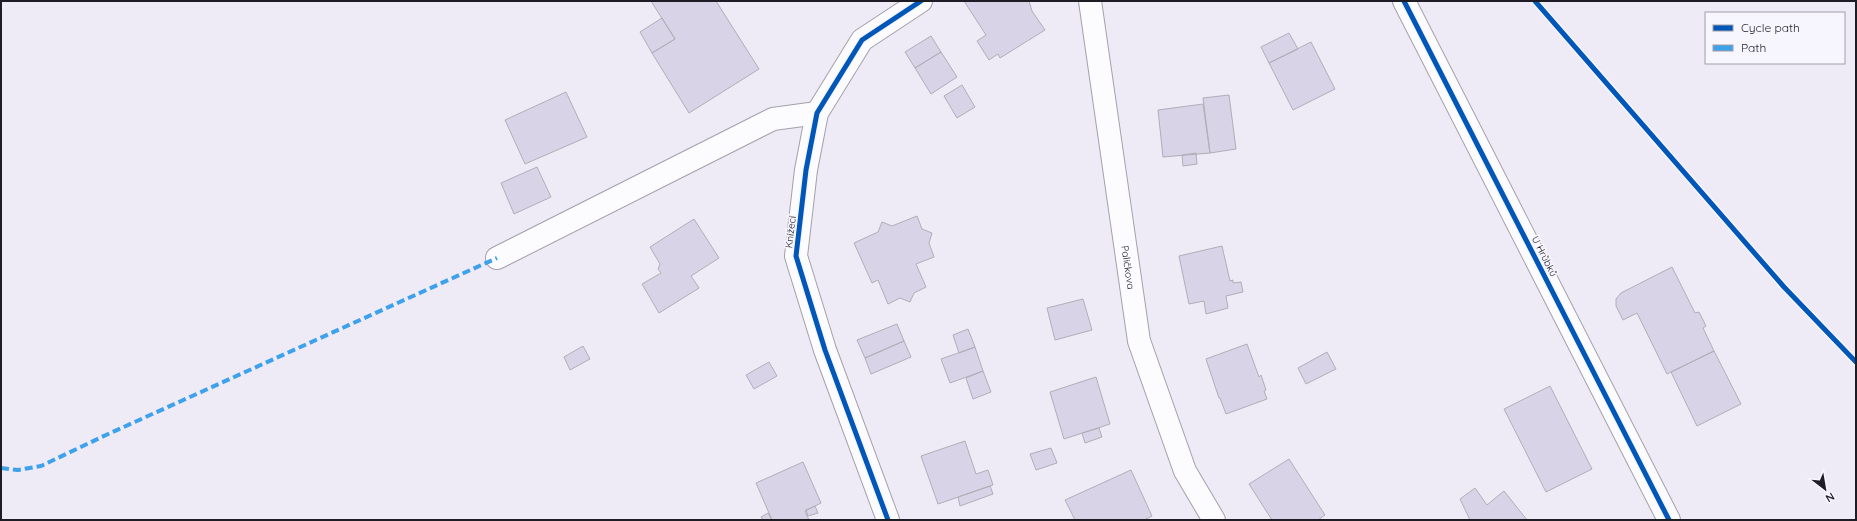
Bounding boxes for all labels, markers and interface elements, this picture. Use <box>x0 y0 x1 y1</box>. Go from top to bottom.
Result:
legend <box>1705 12 1845 64</box>
text: Cycle path <box>1741 20 1800 35</box>
text: Path <box>1741 40 1766 55</box>
street label: Knížecí <box>782 214 799 249</box>
street label: U Hrůbků <box>1529 234 1560 279</box>
street label: Paličkova <box>1118 245 1137 290</box>
north arrow <box>1805 469 1845 509</box>
text: N <box>1823 489 1837 506</box>

